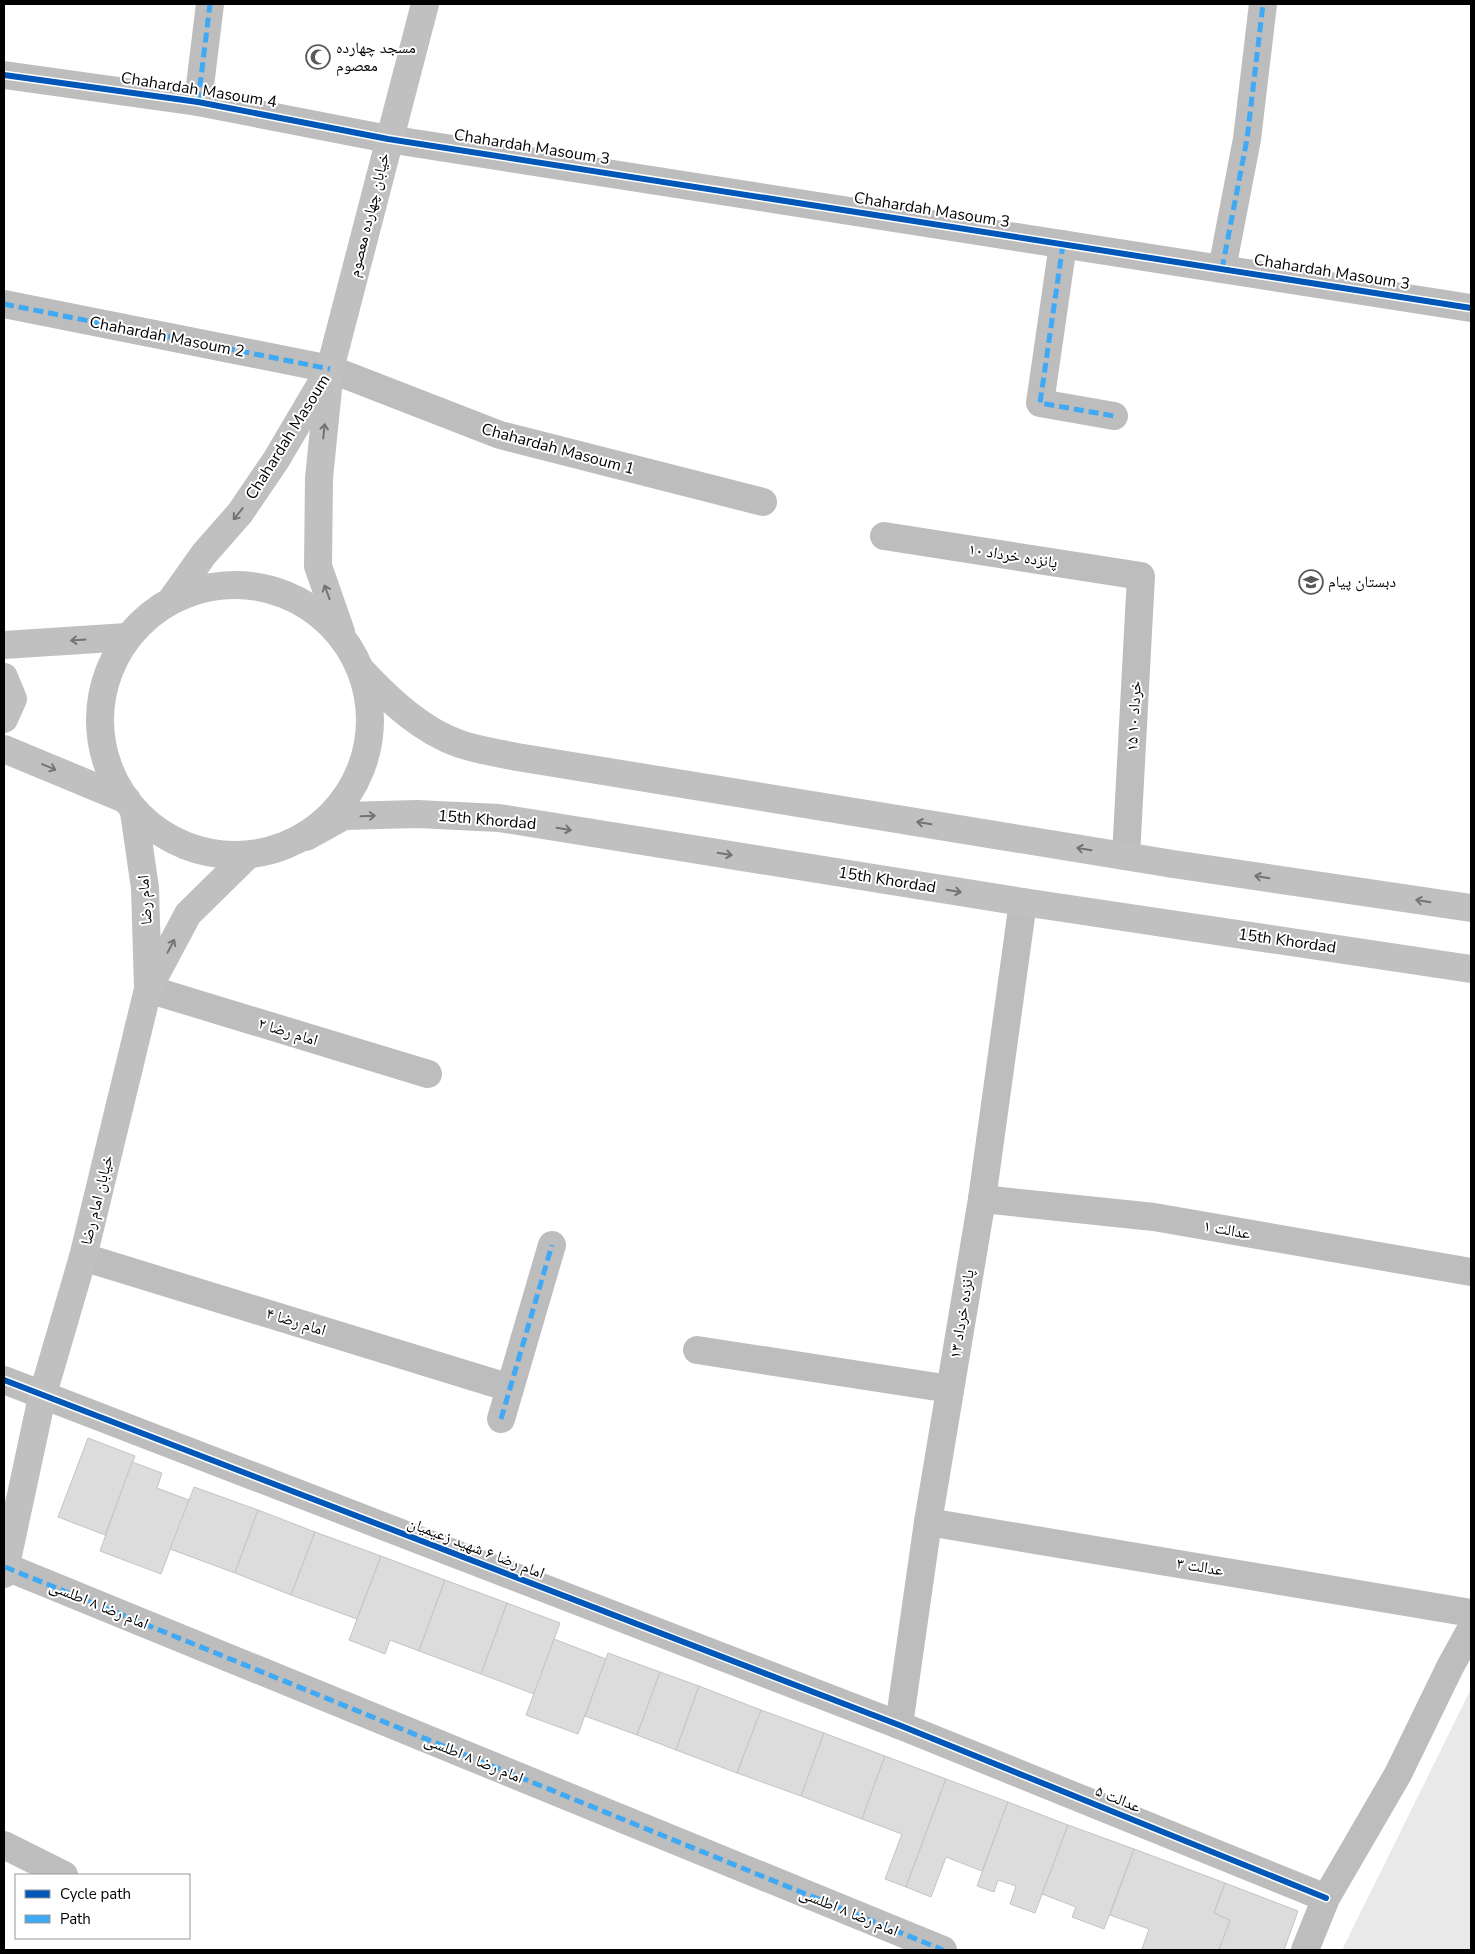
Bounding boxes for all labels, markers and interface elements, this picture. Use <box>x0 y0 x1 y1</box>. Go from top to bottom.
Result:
place label: مسجد چهارده معصوم <box>336 37 416 77</box>
mosque icon: مسجد چهارده معصوم <box>305 44 331 70</box>
street label: Chahardah Masoum 4 <box>119 67 279 113</box>
street label: Chahardah Masoum 3 <box>452 124 612 170</box>
street label: خیابان چهارده معصوم <box>343 151 395 279</box>
street label: Chahardah Masoum 3 <box>852 187 1012 233</box>
street label: Chahardah Masoum 3 <box>1252 249 1412 295</box>
street label: Chahardah Masoum 2 <box>88 311 246 363</box>
street label: Chahardah Masoum <box>241 370 335 504</box>
street label: Chahardah Masoum 1 <box>479 418 637 480</box>
one-way arrow <box>319 423 328 439</box>
one-way arrow <box>233 507 244 520</box>
street label: پانزده خرداد ۱۰ <box>967 538 1059 574</box>
school or university icon: دبستان پیام <box>1298 569 1324 595</box>
place label: دبستان پیام <box>1328 571 1396 593</box>
one-way arrow <box>322 585 331 600</box>
one-way arrow <box>70 636 86 645</box>
street label: ۱۵ خرداد ۱۰ <box>1121 680 1147 752</box>
one-way arrow <box>41 763 56 773</box>
street label: 15th Khordad <box>437 805 537 835</box>
one-way arrow <box>359 811 375 820</box>
one-way arrow <box>916 818 932 828</box>
one-way arrow <box>556 824 572 834</box>
one-way arrow <box>1077 844 1093 854</box>
one-way arrow <box>716 850 732 860</box>
street label: 15th Khordad <box>837 861 937 899</box>
one-way arrow <box>1255 872 1271 882</box>
street label: امام رضا <box>132 874 158 926</box>
one-way arrow <box>946 887 962 897</box>
one-way arrow <box>1415 896 1431 906</box>
street label: 15th Khordad <box>1237 923 1337 959</box>
one-way arrow <box>166 939 176 954</box>
street label: امام رضا ۲ <box>256 1013 320 1051</box>
street label: خیابان امام رضا <box>75 1153 119 1247</box>
street label: عدالت ۱ <box>1202 1215 1252 1245</box>
street label: پانزده خرداد ۱۳ <box>944 1268 980 1360</box>
street label: امام رضا ۴ <box>264 1303 328 1341</box>
street label: امام رضا ۶ شهید زعیمیان <box>404 1512 548 1584</box>
street label: عدالت ۳ <box>1175 1552 1225 1582</box>
street label: امام رضا ۸ اطلسی <box>46 1575 152 1635</box>
street label: امام رضا ۸ اطلسی <box>421 1729 527 1789</box>
street label: عدالت ۵ <box>1092 1780 1144 1818</box>
legend <box>15 1874 190 1939</box>
street label: امام رضا ۸ اطلسی <box>796 1882 902 1942</box>
text: Cycle path <box>60 1884 131 1904</box>
text: Path <box>60 1909 91 1929</box>

